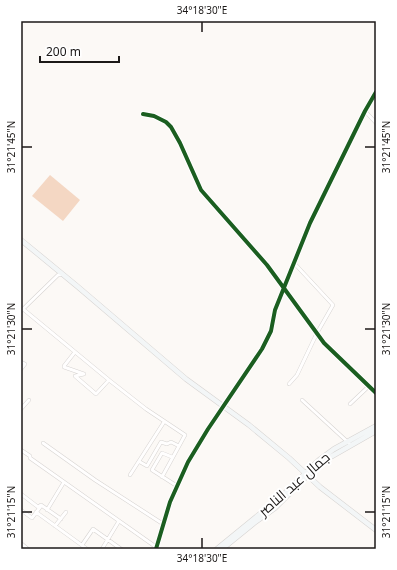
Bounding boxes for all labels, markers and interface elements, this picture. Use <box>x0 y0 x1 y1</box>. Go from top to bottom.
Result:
text: 34°18'30"E <box>177 3 227 17</box>
scale bar <box>40 38 119 64</box>
text: 200 m <box>46 43 81 60</box>
text: 31°21'45"N <box>4 121 18 173</box>
text: 31°21'45"N <box>379 121 393 173</box>
text: 31°21'30"N <box>4 303 18 355</box>
text: 31°21'30"N <box>379 303 393 355</box>
street label: جمال عبد الناصر <box>253 447 333 521</box>
text: 31°21'15"N <box>4 486 18 538</box>
text: 31°21'15"N <box>379 486 393 538</box>
text: 34°18'30"E <box>177 551 227 565</box>

